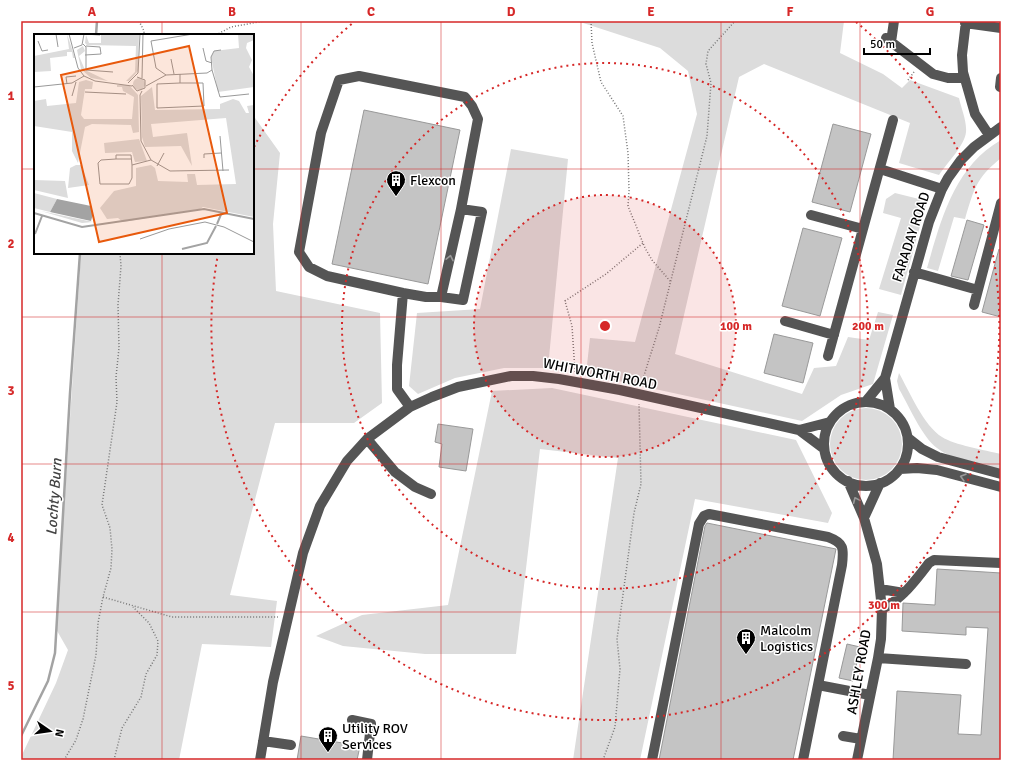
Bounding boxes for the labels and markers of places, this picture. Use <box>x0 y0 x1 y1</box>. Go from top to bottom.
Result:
building icon: Flexcon <box>385 169 407 197</box>
place label: Flexcon <box>410 172 456 189</box>
centre of rings <box>598 319 612 333</box>
place label: Malcolm Logistics <box>760 622 813 655</box>
building icon: Malcolm Logistics <box>735 627 757 655</box>
place label: Utility ROV Services <box>342 720 408 753</box>
building icon: Utility ROV Services <box>317 725 339 753</box>

